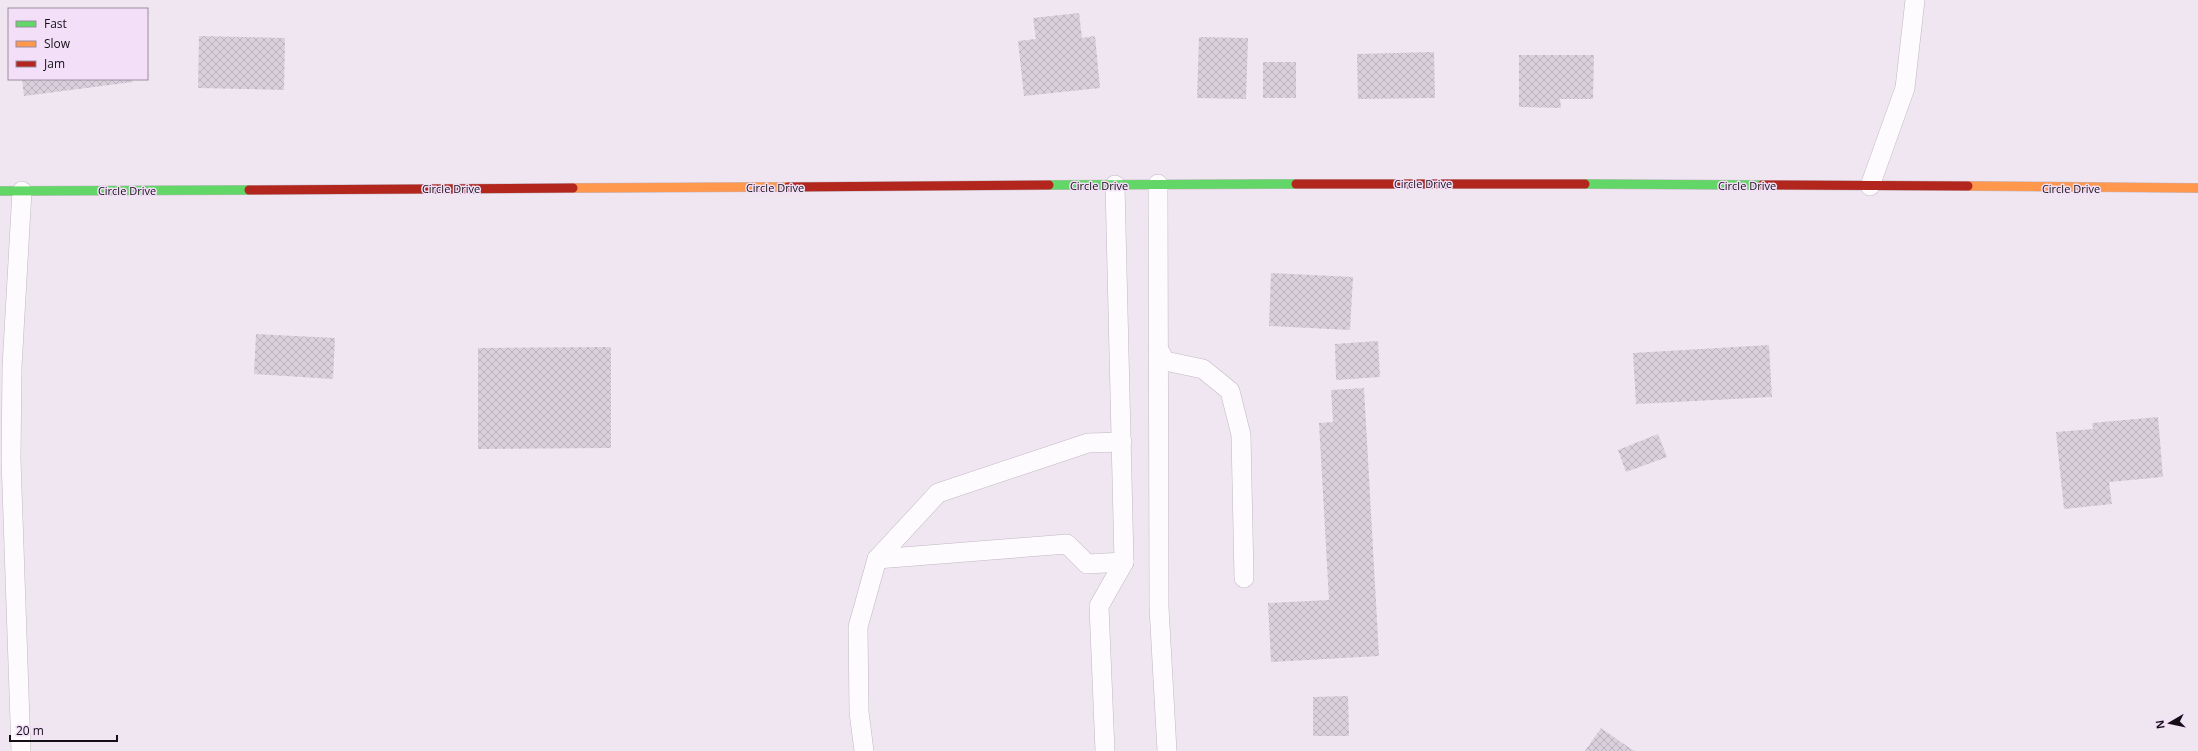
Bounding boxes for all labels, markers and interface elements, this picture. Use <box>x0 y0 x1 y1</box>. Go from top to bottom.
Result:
legend <box>8 8 148 80</box>
text: Fast <box>44 15 67 32</box>
text: Slow <box>44 35 71 52</box>
text: Jam <box>43 55 65 72</box>
street label: Circle Drive <box>1394 176 1452 191</box>
street label: Circle Drive <box>1070 178 1128 193</box>
street label: Circle Drive <box>1718 178 1776 193</box>
street label: Circle Drive <box>746 180 804 195</box>
street label: Circle Drive <box>422 181 480 196</box>
street label: Circle Drive <box>2042 181 2100 196</box>
street label: Circle Drive <box>98 183 156 198</box>
north arrow <box>2150 703 2190 743</box>
scale bar <box>10 717 117 743</box>
text: N <box>2152 719 2168 730</box>
text: 20 m <box>16 722 44 739</box>

